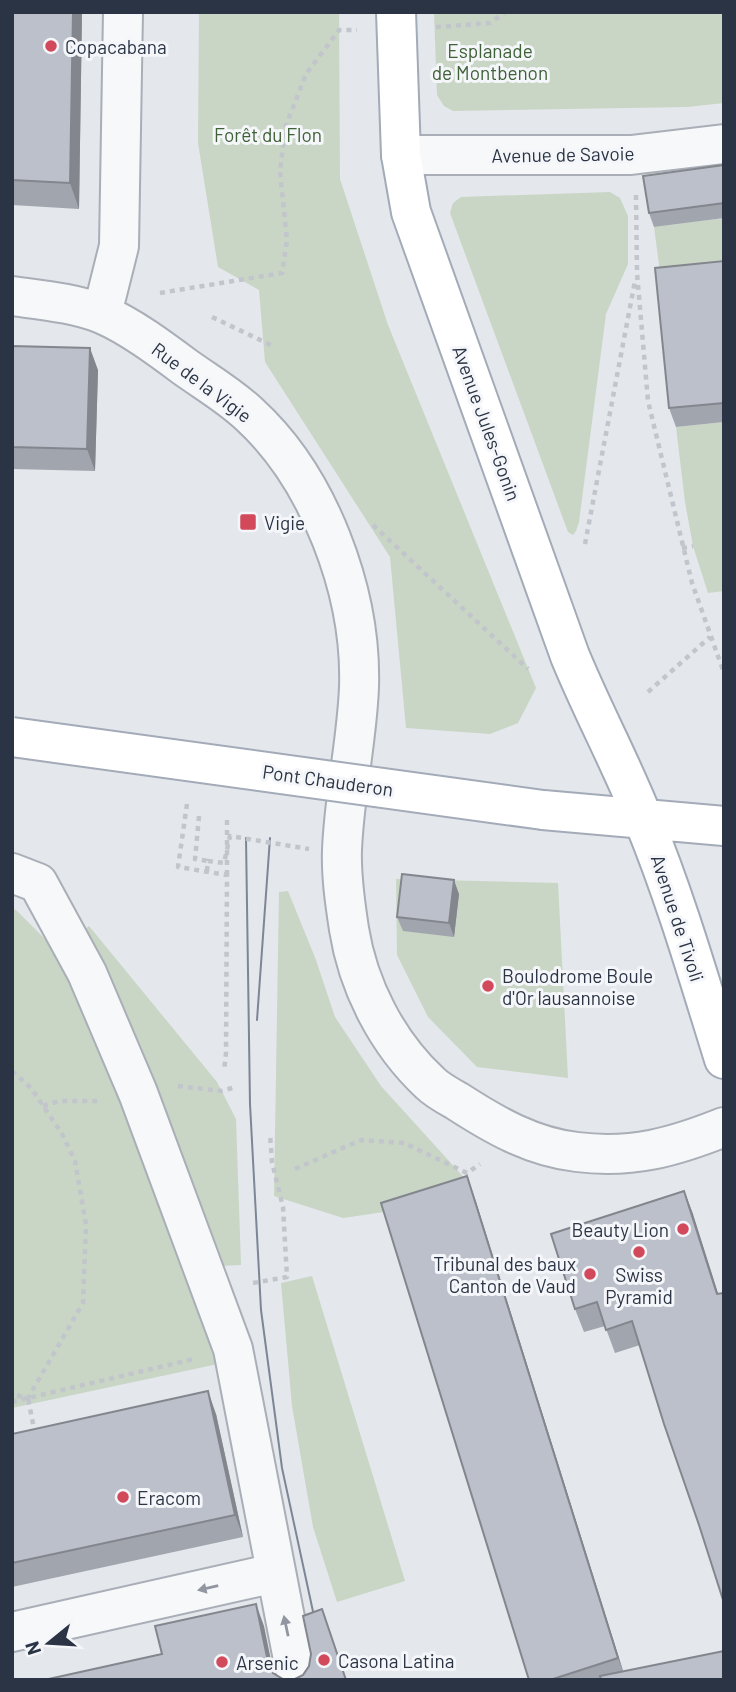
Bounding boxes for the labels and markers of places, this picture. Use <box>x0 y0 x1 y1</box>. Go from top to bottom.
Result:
place label: Copacabana <box>65 35 167 58</box>
marker: Copacabana <box>43 38 59 54</box>
place label: Vigie <box>264 511 305 534</box>
marker: Vigie <box>238 512 258 532</box>
place label: Boulodrome Boule d'Or lausannoise <box>502 964 653 1009</box>
marker: Boulodrome Boule d'Or lausannoise <box>480 978 496 994</box>
place label: Beauty Lion <box>571 1218 669 1241</box>
marker: Beauty Lion <box>675 1221 691 1237</box>
marker: Swiss Pyramid <box>631 1244 647 1260</box>
place label: Tribunal des baux Canton de Vaud <box>433 1252 576 1297</box>
place label: Swiss Pyramid <box>605 1263 673 1308</box>
marker: Tribunal des baux Canton de Vaud <box>582 1266 598 1282</box>
place label: Eracom <box>137 1486 201 1509</box>
marker: Eracom <box>115 1489 131 1505</box>
place label: Casona Latina <box>338 1649 455 1672</box>
place label: Arsenic <box>236 1651 299 1674</box>
marker: Casona Latina <box>316 1652 332 1668</box>
marker: Arsenic <box>214 1654 230 1670</box>

